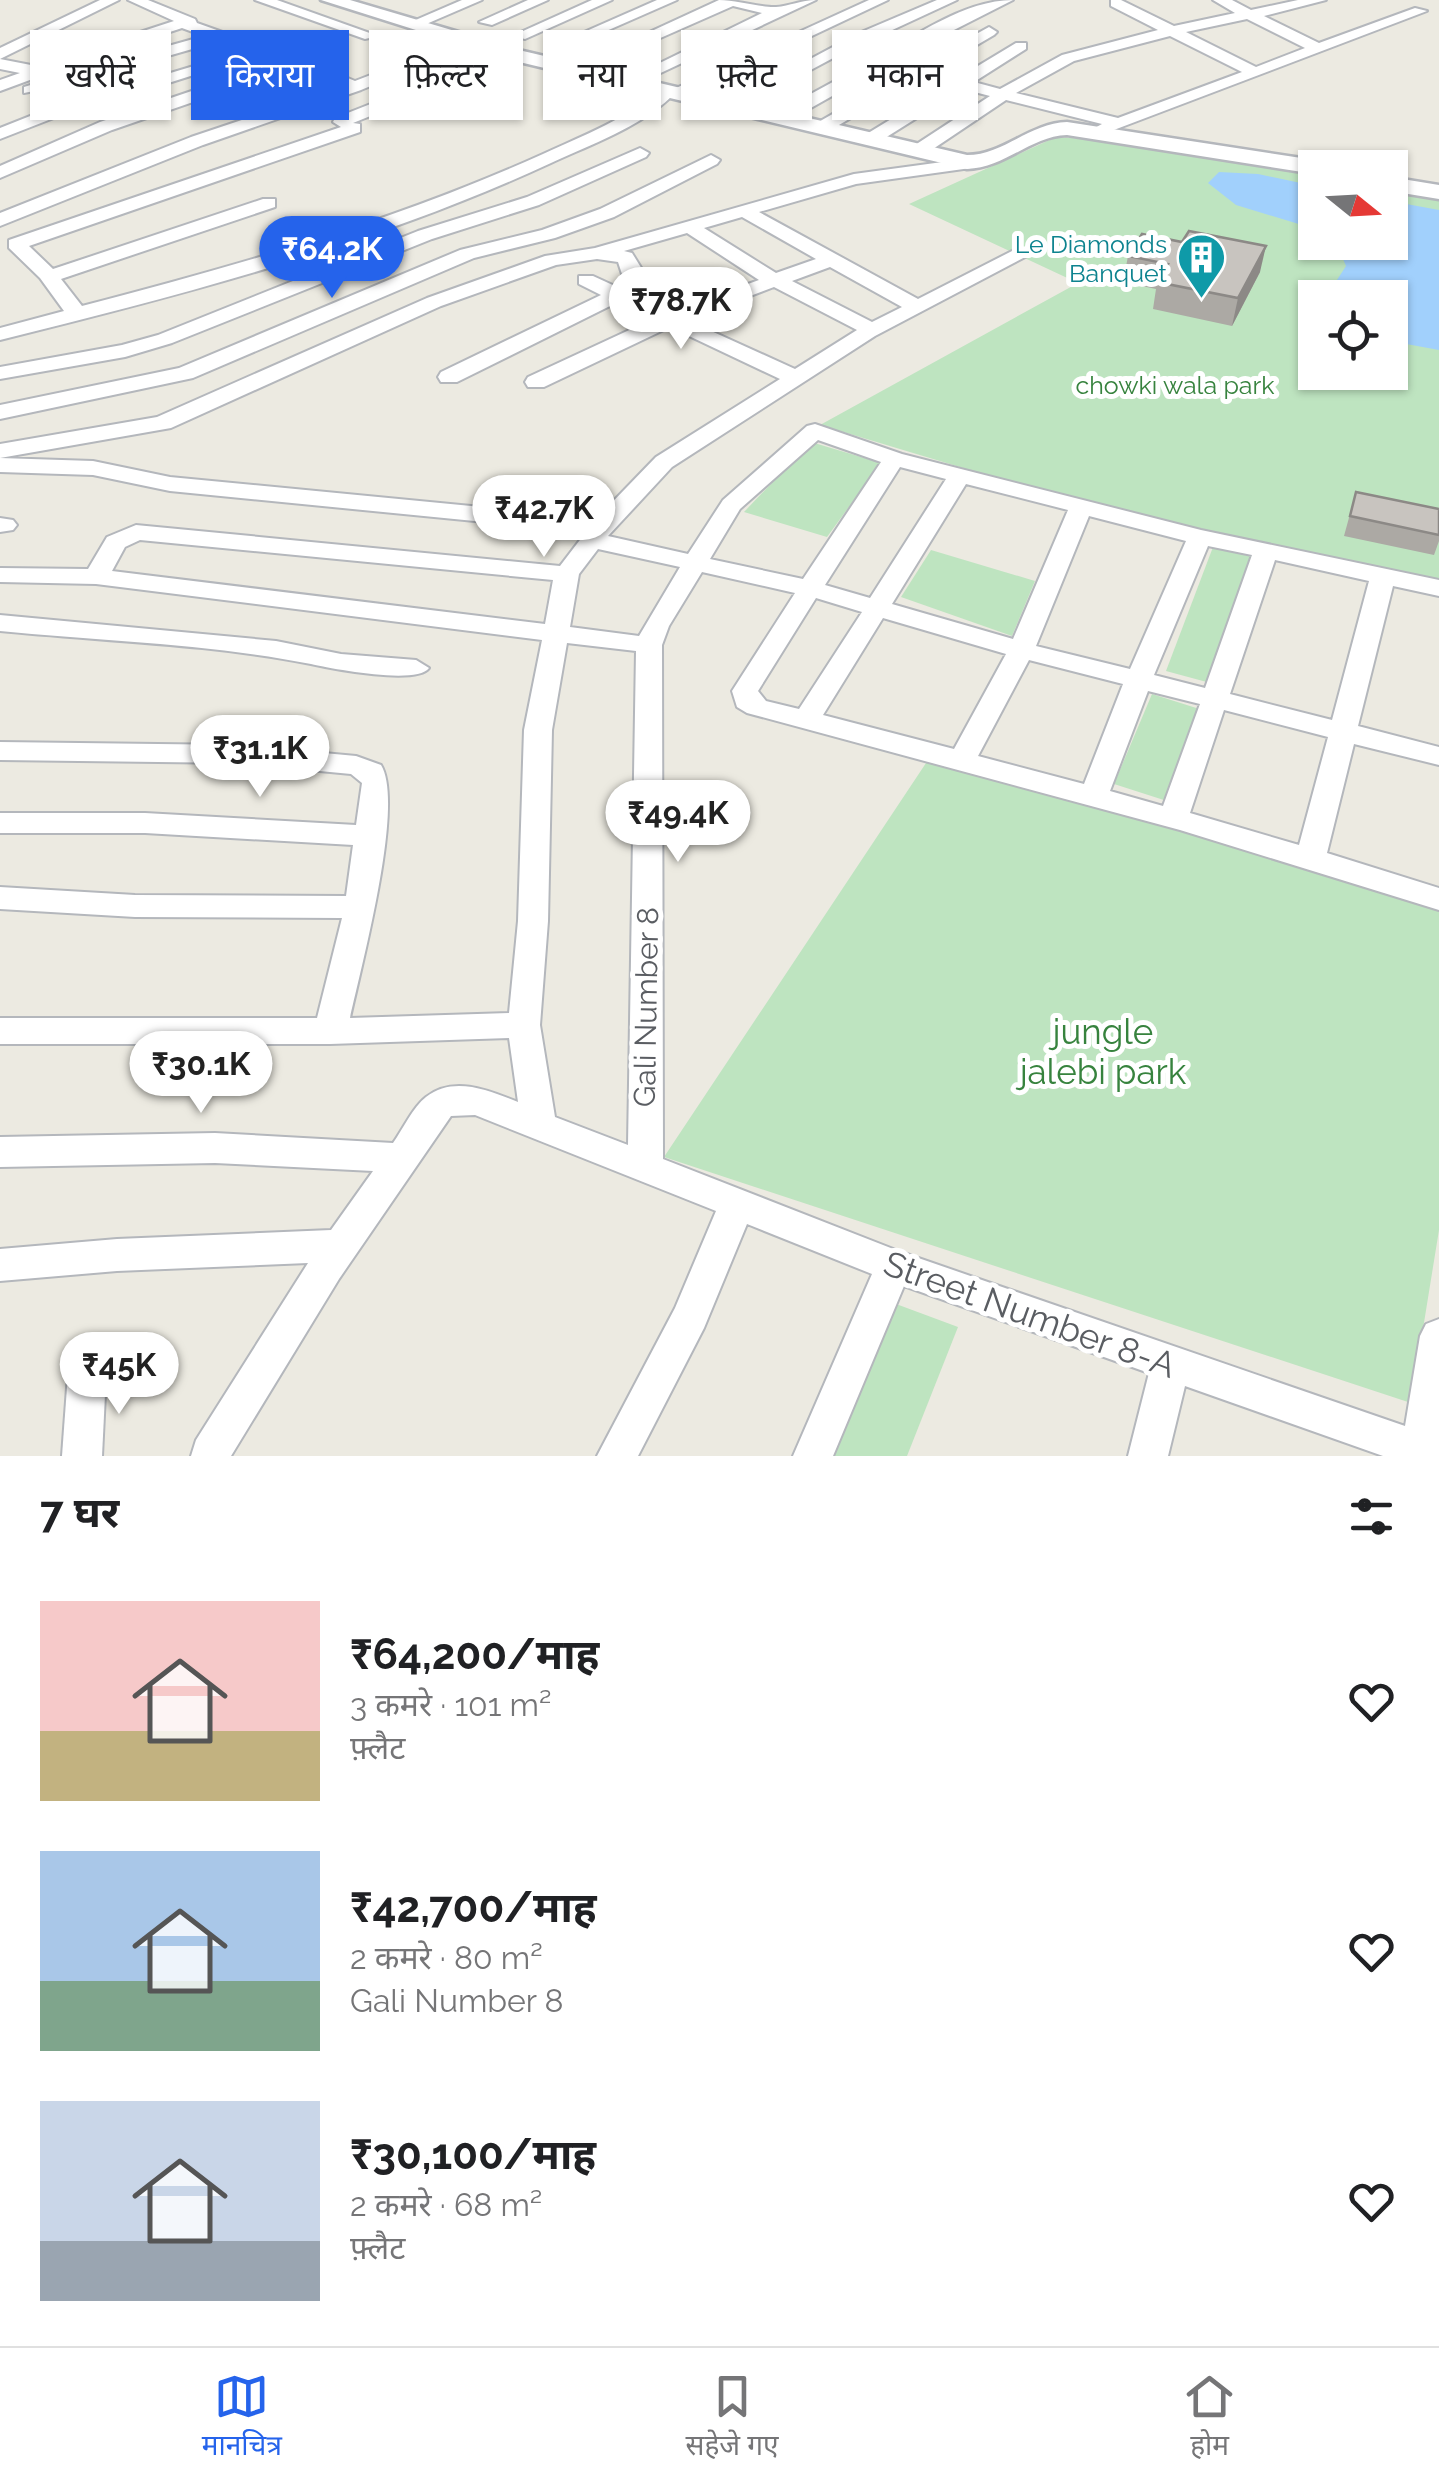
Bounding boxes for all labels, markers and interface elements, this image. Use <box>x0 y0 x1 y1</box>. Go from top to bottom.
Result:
chip: खरीदें <box>30 30 171 120</box>
chip: किराया <box>191 30 349 120</box>
chip: फ़िल्टर <box>369 30 523 120</box>
chip: नया <box>543 30 661 120</box>
chip: फ़्लैट <box>681 30 812 120</box>
chip: मकान <box>832 30 978 120</box>
north arrow <box>1298 150 1408 260</box>
map controls <box>1298 150 1408 390</box>
pin: ₹64.2K <box>251 216 413 301</box>
place label: Le Diamonds Banquet <box>1015 229 1168 288</box>
text: ₹64.2K <box>281 230 383 267</box>
building icon: Le Diamonds Banquet <box>1176 232 1228 300</box>
pin: ₹78.7K <box>600 267 762 352</box>
button: locate <box>1298 280 1408 390</box>
text: ₹78.7K <box>631 281 731 318</box>
park label: chowki wala park <box>1076 370 1275 400</box>
pin: ₹42.7K <box>463 475 625 560</box>
text: ₹42.7K <box>494 489 594 526</box>
pin: ₹31.1K <box>179 715 341 800</box>
text: ₹31.1K <box>212 729 308 766</box>
pin: ₹49.4K <box>597 780 759 865</box>
text: ₹49.4K <box>627 794 729 831</box>
street label: Gali Number 8 <box>627 907 665 1107</box>
park label: jungle jalebi park <box>1015 1011 1187 1092</box>
pin: ₹30.1K <box>120 1031 282 1116</box>
text: ₹30.1K <box>151 1045 251 1082</box>
street label: Street Number 8-A <box>879 1242 1182 1386</box>
pin: ₹45K <box>60 1332 178 1417</box>
text: ₹45K <box>82 1346 156 1383</box>
text: 7 घर <box>40 1488 119 1537</box>
icon: filters <box>1344 1489 1399 1544</box>
text: ₹64,200/माह <box>350 1630 599 1679</box>
icon: home <box>120 1641 240 1761</box>
icon: heart <box>1344 1674 1399 1729</box>
text: 3 कमरे · 101 m² <box>350 1686 551 1723</box>
text: फ़्लैट <box>350 1729 405 1766</box>
text: ₹42,700/माह <box>350 1883 597 1932</box>
icon: home <box>120 1891 240 2011</box>
icon: heart <box>1344 1924 1399 1979</box>
text: 2 कमरे · 80 m² <box>350 1939 543 1976</box>
text: Gali Number 8 <box>350 1982 563 2019</box>
text: ₹30,100/माह <box>350 2130 596 2179</box>
icon: home <box>120 2141 240 2261</box>
icon: heart <box>1344 2174 1399 2229</box>
text: 2 कमरे · 68 m² <box>350 2186 542 2223</box>
text: फ़्लैट <box>350 2229 405 2266</box>
tab: मानचित्र <box>202 2369 282 2466</box>
tab: सहेजे गए <box>686 2369 778 2466</box>
tab: होम <box>1182 2369 1237 2466</box>

